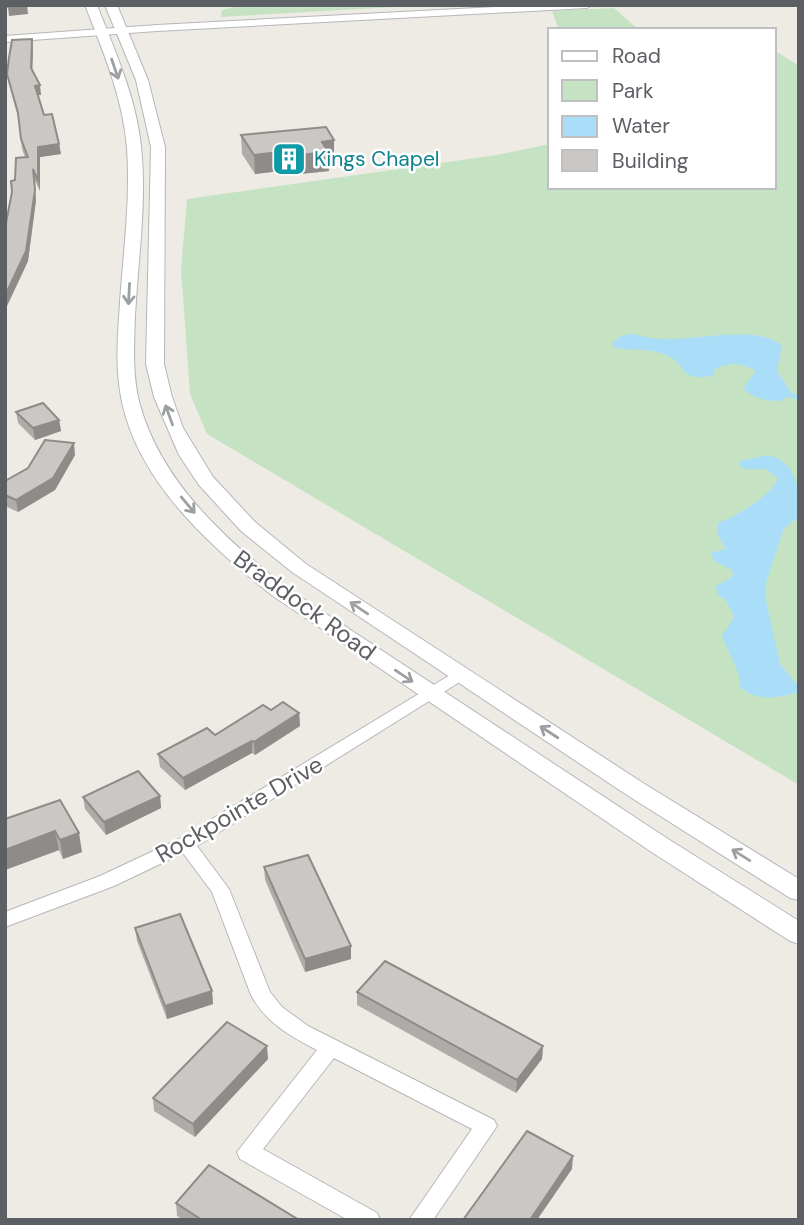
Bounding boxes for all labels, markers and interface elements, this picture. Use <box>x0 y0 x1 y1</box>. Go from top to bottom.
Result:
legend <box>548 28 776 189</box>
text: Road <box>612 42 661 70</box>
one-way arrow <box>110 58 122 80</box>
text: Park <box>612 77 654 105</box>
text: Water <box>612 112 670 140</box>
building icon: Kings Chapel <box>270 140 308 178</box>
place label: Kings Chapel <box>314 145 440 173</box>
text: Building <box>612 147 689 175</box>
one-way arrow <box>122 282 135 304</box>
one-way arrow <box>161 405 174 427</box>
one-way arrow <box>180 496 195 514</box>
street label: Braddock Road <box>228 543 382 667</box>
one-way arrow <box>349 601 369 615</box>
one-way arrow <box>394 668 413 683</box>
one-way arrow <box>540 725 560 739</box>
street label: Rockpointe Drive <box>150 748 328 870</box>
one-way arrow <box>731 848 751 862</box>

